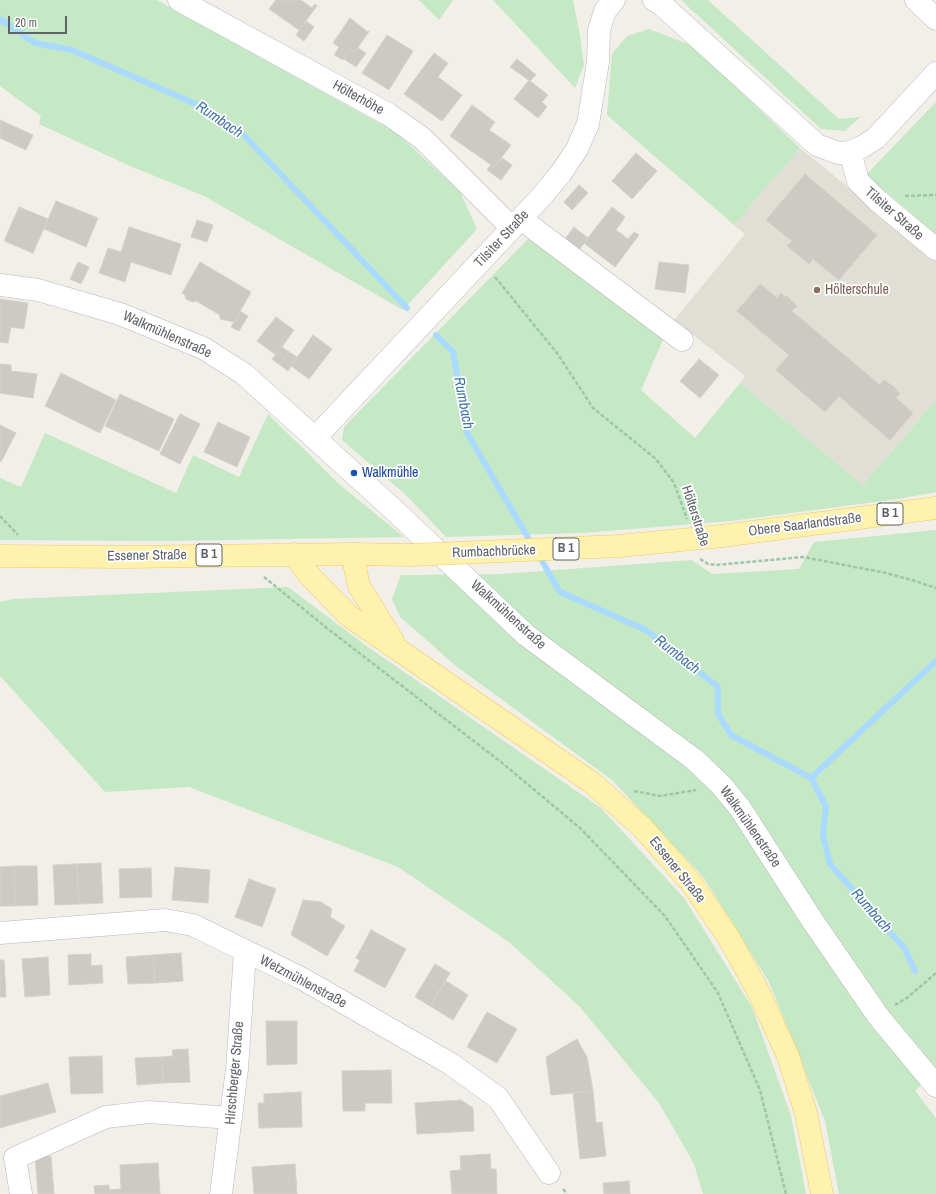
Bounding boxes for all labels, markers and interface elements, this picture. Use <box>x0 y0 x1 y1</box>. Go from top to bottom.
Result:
scale bar <box>10 8 69 34</box>
text: 20 m <box>15 15 37 31</box>
street label: Hölterhöhe <box>329 77 387 119</box>
water label: Rumbach <box>192 98 246 142</box>
street label: Tilsiter Straße <box>861 184 927 244</box>
street label: Tilsiter Straße <box>471 207 533 271</box>
place label: Hölterschule <box>825 282 889 298</box>
marker: Hölterschule <box>812 285 822 295</box>
street label: Walkmühlenstraße <box>120 308 214 362</box>
water label: Rumbach <box>449 375 477 431</box>
place label: Walkmühle <box>362 465 418 481</box>
marker: Walkmühle <box>349 468 359 478</box>
street label: Hölterstraße <box>677 483 713 549</box>
road number: B 1 <box>877 503 903 525</box>
street label: Obere Saarlandstraße <box>748 510 862 540</box>
road number: B 1 <box>553 538 579 560</box>
street label: Rumbachbrücke <box>452 542 536 562</box>
road number: B 1 <box>196 544 222 566</box>
street label: Essener Straße <box>107 547 187 565</box>
street label: Walkmühlenstraße <box>467 577 549 653</box>
water label: Rumbach <box>651 632 703 678</box>
street label: Walkmühlenstraße <box>716 783 784 871</box>
street label: Essener Straße <box>645 834 709 906</box>
water label: Rumbach <box>847 885 895 937</box>
street label: Wetzmühlenstraße <box>257 952 349 1012</box>
street label: Hirschberger Straße <box>222 1020 248 1126</box>

